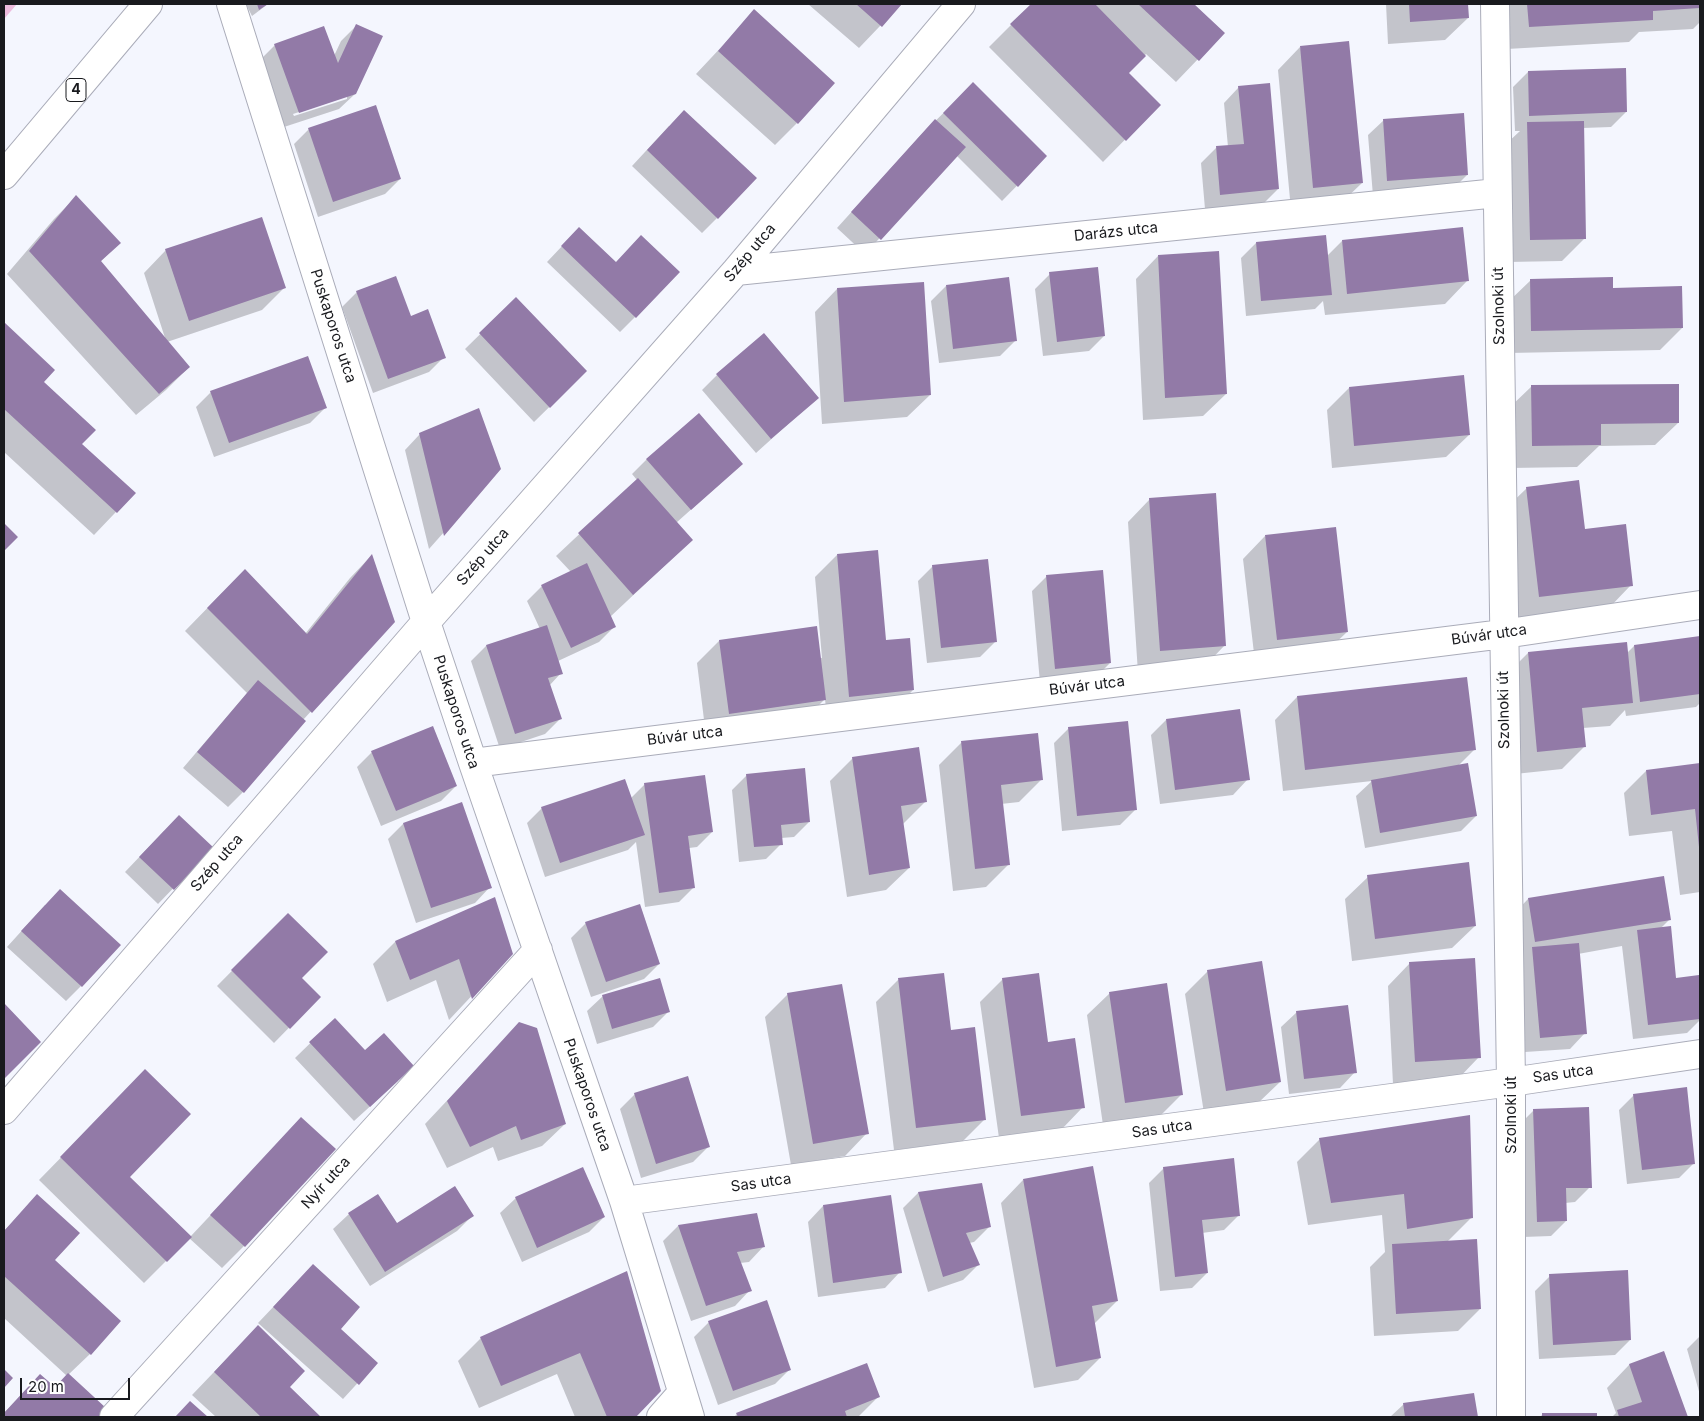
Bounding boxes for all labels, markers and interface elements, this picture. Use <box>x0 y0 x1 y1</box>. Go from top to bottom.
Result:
road number: 4 <box>66 78 86 102</box>
street label: Darázs utca <box>1073 219 1159 245</box>
street label: Szép utca <box>720 220 780 286</box>
street label: Puskaporos utca <box>306 267 360 385</box>
street label: Szolnoki út <box>1489 267 1509 345</box>
street label: Szép utca <box>453 524 513 590</box>
street label: Búvár utca <box>1450 621 1528 649</box>
street label: Puskaporos utca <box>429 653 483 771</box>
street label: Szolnoki út <box>1494 671 1514 749</box>
street label: Búvár utca <box>1048 672 1126 700</box>
street label: Búvár utca <box>646 722 724 750</box>
street label: Szép utca <box>187 830 247 896</box>
street label: Puskaporos utca <box>559 1036 615 1154</box>
street label: Sas utca <box>1532 1061 1594 1087</box>
street label: Szolnoki út <box>1502 1076 1520 1154</box>
street label: Sas utca <box>1131 1116 1193 1142</box>
street label: Nyír utca <box>298 1153 354 1213</box>
street label: Sas utca <box>730 1170 792 1196</box>
scale bar <box>22 1368 132 1400</box>
text: 20 m <box>28 1377 64 1396</box>

